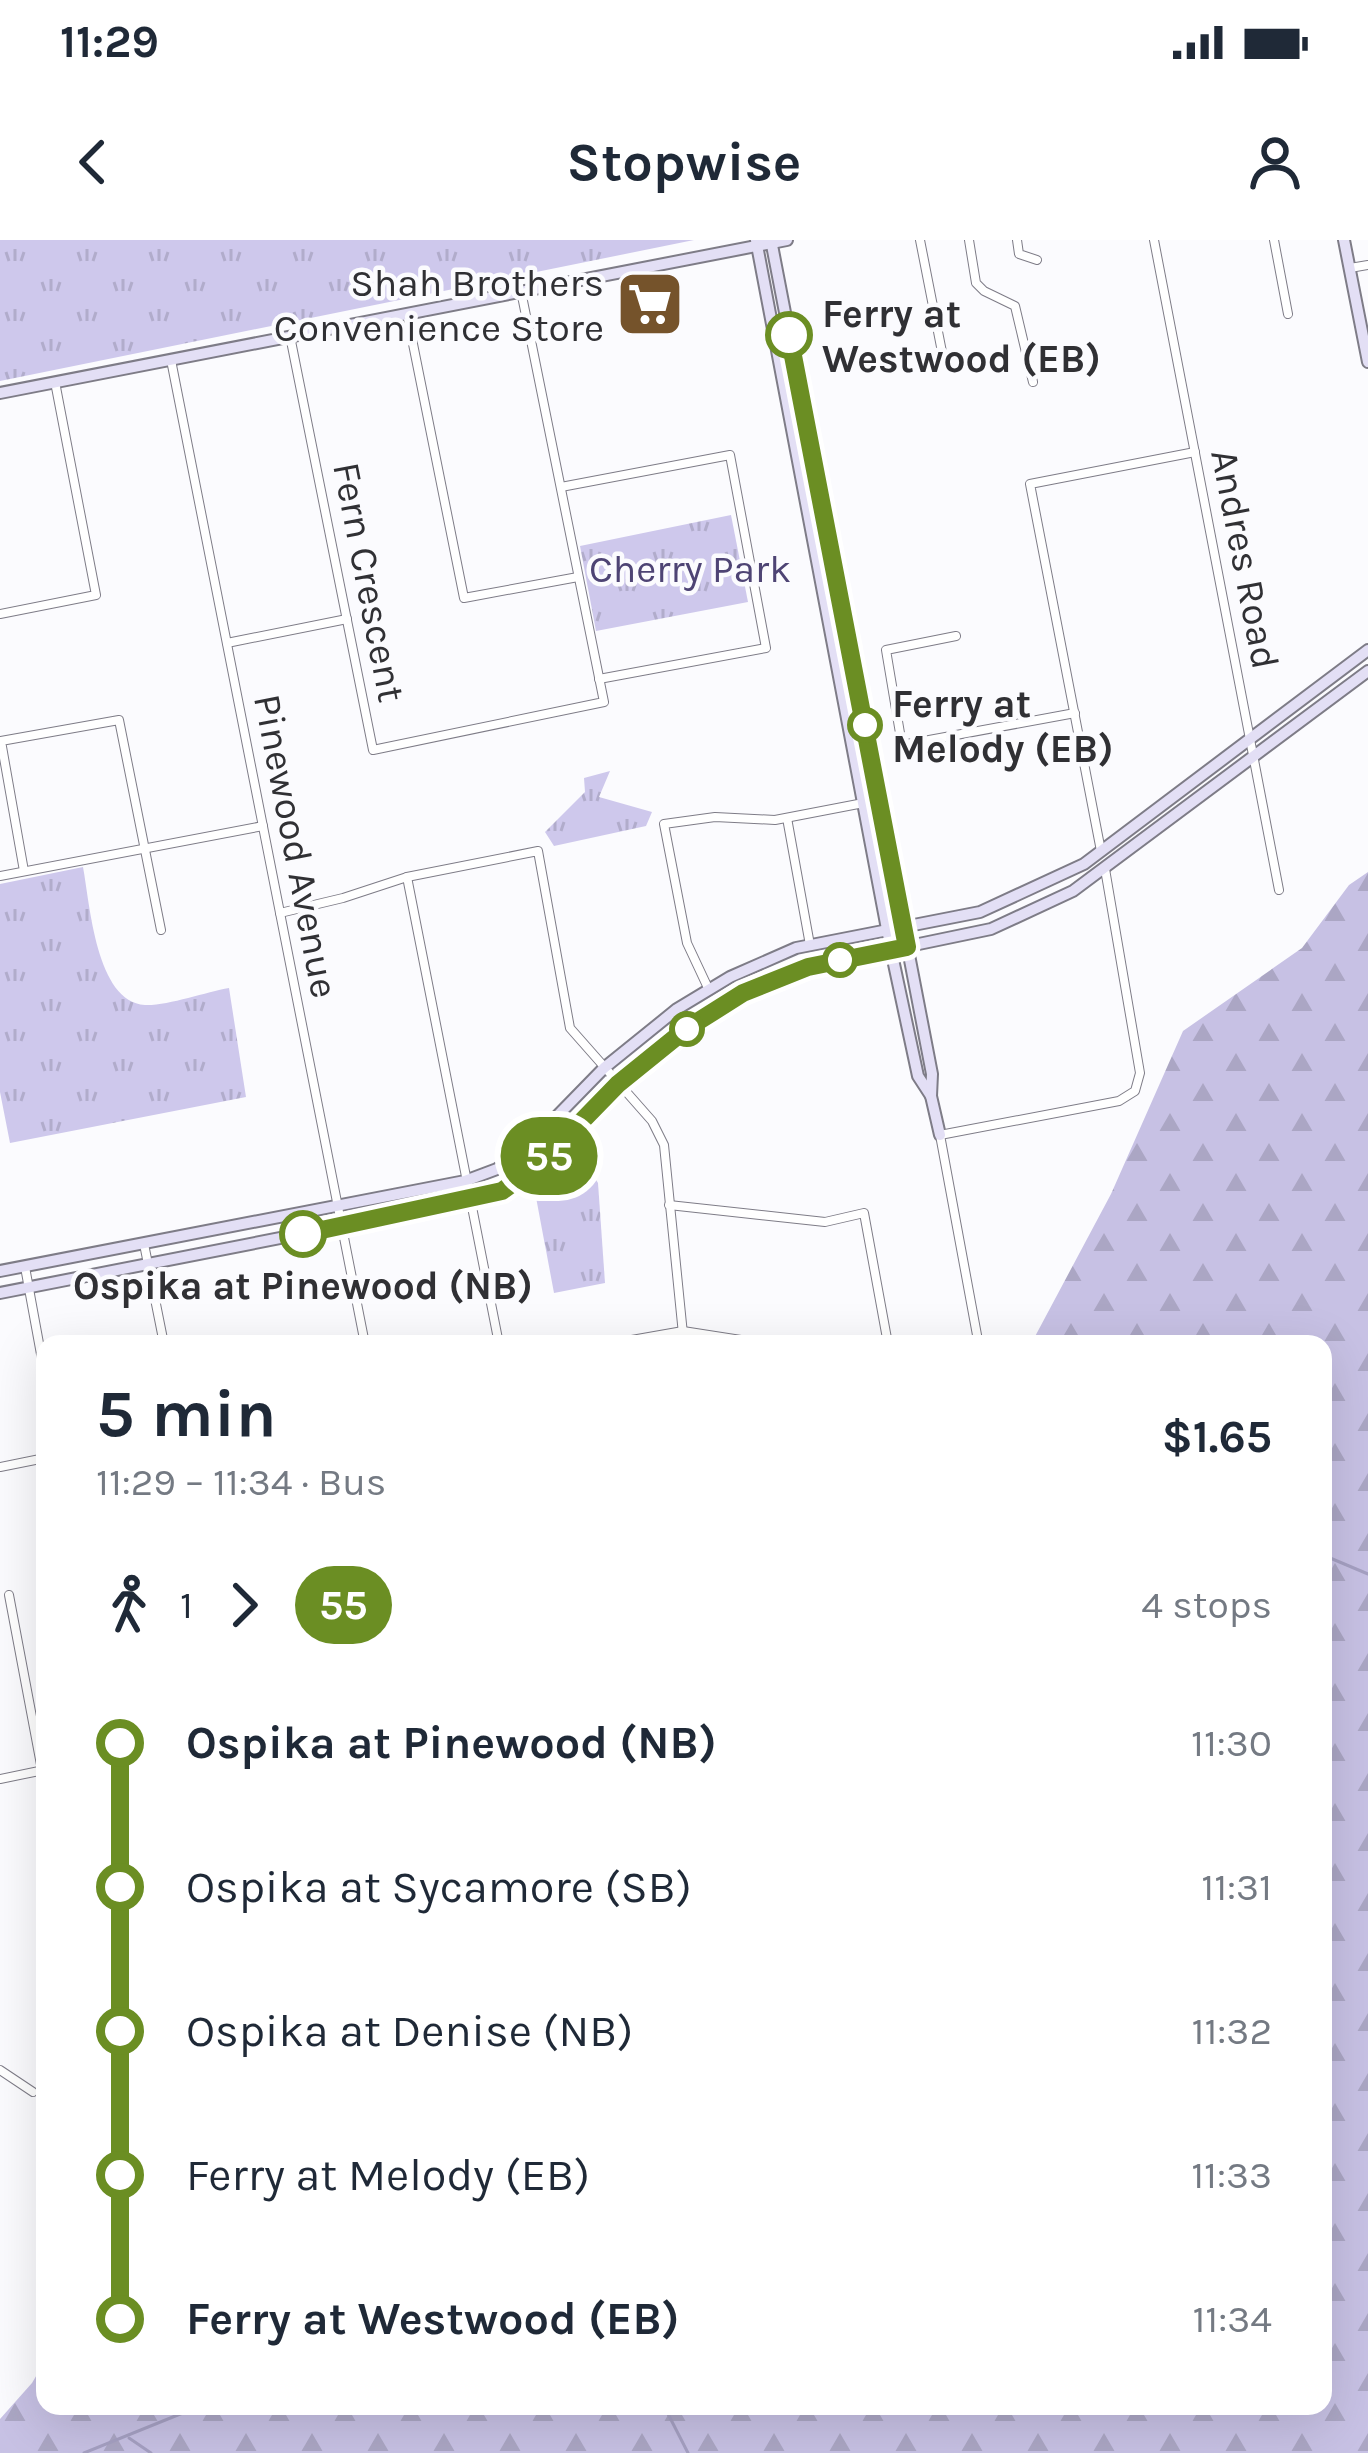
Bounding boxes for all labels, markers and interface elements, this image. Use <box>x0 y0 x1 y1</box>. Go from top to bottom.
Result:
text: 11:29 <box>60 16 159 68</box>
icon: back <box>60 129 126 195</box>
icon: person <box>1242 129 1308 195</box>
text: Stopwise <box>567 130 801 194</box>
place label: Shah Brothers Convenience Store <box>274 260 604 351</box>
supermarket icon: Shah Brothers Convenience Store <box>615 269 685 339</box>
place label: Ferry at Westwood (EB) <box>822 291 1101 382</box>
marker: Ferry at Westwood (EB) <box>767 313 811 357</box>
street label: Andres Road <box>1201 445 1289 673</box>
street label: Fern Crescent <box>323 458 415 706</box>
park label: Cherry Park <box>589 546 791 592</box>
place label: Ferry at Melody (EB) <box>892 681 1113 772</box>
street label: Pinewood Avenue <box>244 690 348 1002</box>
marker: Ferry at Melody (EB) <box>849 709 881 741</box>
unlabelled marker <box>824 944 856 976</box>
unlabelled marker <box>671 1013 703 1045</box>
line badge: 55 <box>495 1117 603 1195</box>
text: 55 <box>525 1131 573 1181</box>
marker: Ospika at Pinewood (NB) <box>281 1212 325 1256</box>
place label: Ospika at Pinewood (NB) <box>73 1263 533 1309</box>
text: 5 min <box>96 1375 277 1453</box>
text: $1.65 <box>1162 1411 1272 1463</box>
text: 11:29 – 11:34 · Bus <box>96 1459 386 1505</box>
icon: walk <box>96 1572 162 1638</box>
icon: forward <box>211 1572 277 1638</box>
text: 55 <box>319 1580 368 1630</box>
text: 1 <box>180 1582 193 1628</box>
text: 4 stops <box>1141 1582 1272 1628</box>
text: Ospika at Pinewood (NB) <box>186 1717 717 1769</box>
text: 11:30 <box>1191 1720 1272 1766</box>
text: Ospika at Sycamore (SB) <box>186 1861 692 1913</box>
text: 11:31 <box>1201 1864 1272 1910</box>
text: Ospika at Denise (NB) <box>186 2005 633 2057</box>
text: 11:32 <box>1192 2008 1272 2054</box>
text: Ferry at Melody (EB) <box>186 2149 590 2201</box>
text: 11:33 <box>1191 2152 1272 2198</box>
text: Ferry at Westwood (EB) <box>186 2293 680 2345</box>
text: 11:34 <box>1192 2296 1272 2342</box>

